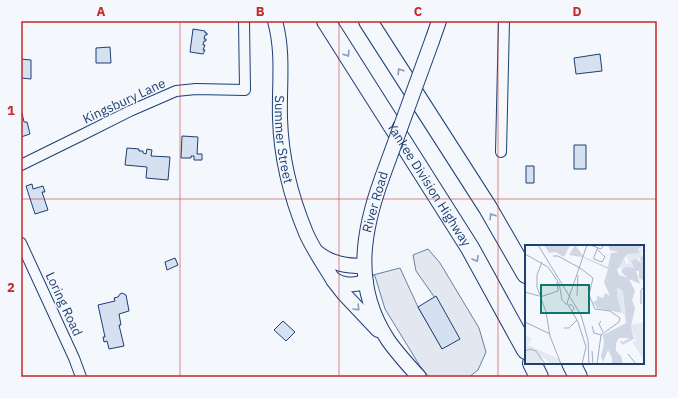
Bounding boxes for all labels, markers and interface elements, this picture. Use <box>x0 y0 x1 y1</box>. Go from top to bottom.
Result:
text: A <box>97 3 106 20</box>
text: B <box>256 3 265 20</box>
text: C <box>414 3 423 20</box>
text: D <box>572 3 582 20</box>
one-way arrow <box>342 50 350 57</box>
one-way arrow <box>397 68 405 75</box>
street label: Kingsbury Lane <box>80 74 168 128</box>
street label: Summer Street <box>271 95 298 185</box>
text: 1 <box>7 102 15 119</box>
street label: Yankee Division Highway <box>384 118 475 250</box>
street label: River Road <box>358 170 392 234</box>
one-way arrow <box>490 213 497 220</box>
inset map <box>525 245 644 364</box>
one-way arrow <box>472 254 479 262</box>
street label: Loring Road <box>42 269 86 339</box>
text: 2 <box>7 279 15 296</box>
one-way arrow <box>352 303 360 311</box>

